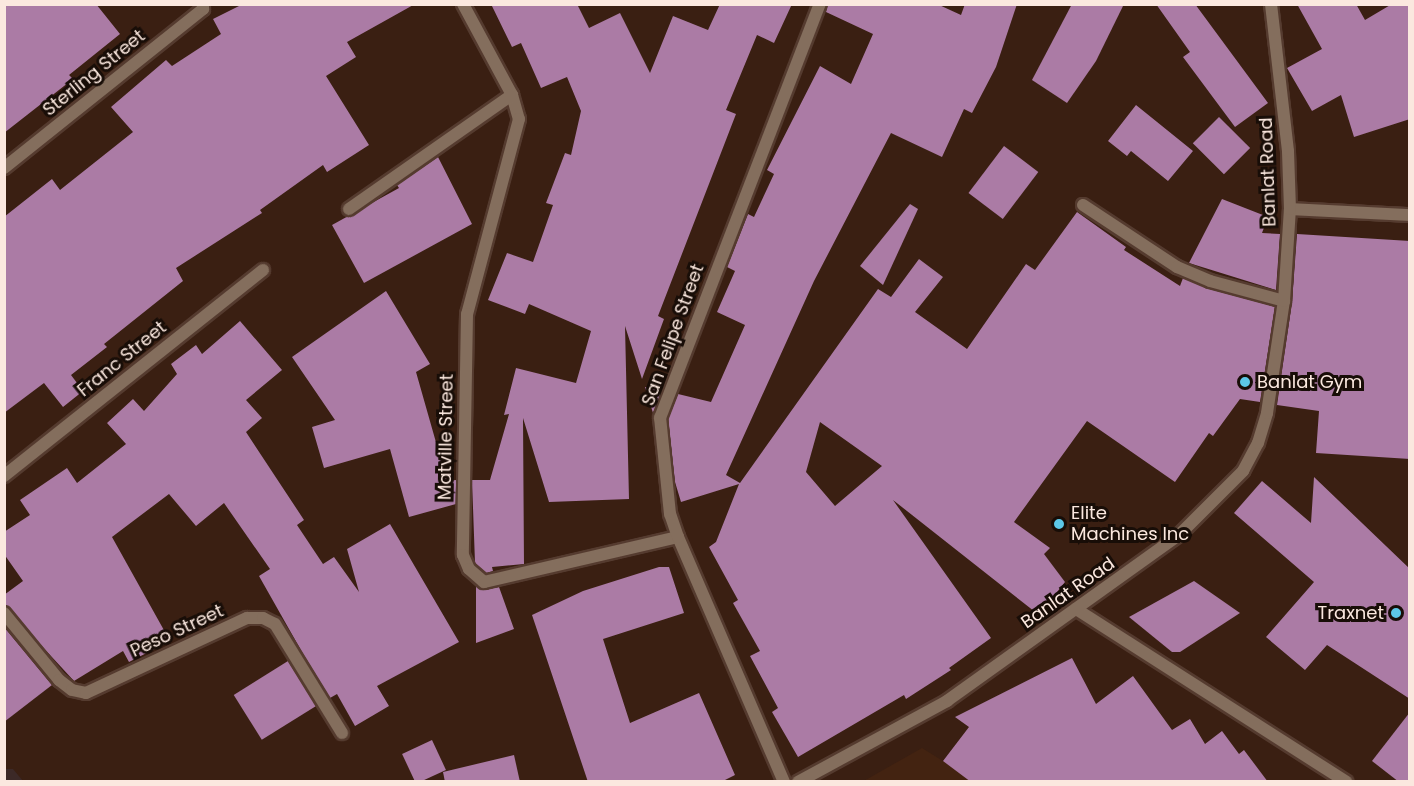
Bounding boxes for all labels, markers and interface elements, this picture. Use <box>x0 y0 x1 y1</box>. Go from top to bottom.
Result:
street label: Sterling Street <box>39 25 149 121</box>
street label: Banlat Road <box>1255 117 1281 227</box>
street label: San Felipe Street <box>637 261 709 409</box>
street label: Franc Street <box>73 317 171 401</box>
place label: Banlat Gym <box>1257 371 1362 393</box>
street label: Matville Street <box>434 374 458 500</box>
marker: Banlat Gym <box>1238 375 1252 389</box>
place label: Elite Machines Inc <box>1071 503 1189 546</box>
marker: Elite Machines Inc <box>1052 517 1066 531</box>
street label: Banlat Road <box>1017 553 1119 633</box>
street label: Peso Street <box>127 600 227 662</box>
place label: Traxnet <box>1318 602 1384 624</box>
marker: Traxnet <box>1389 606 1403 620</box>

